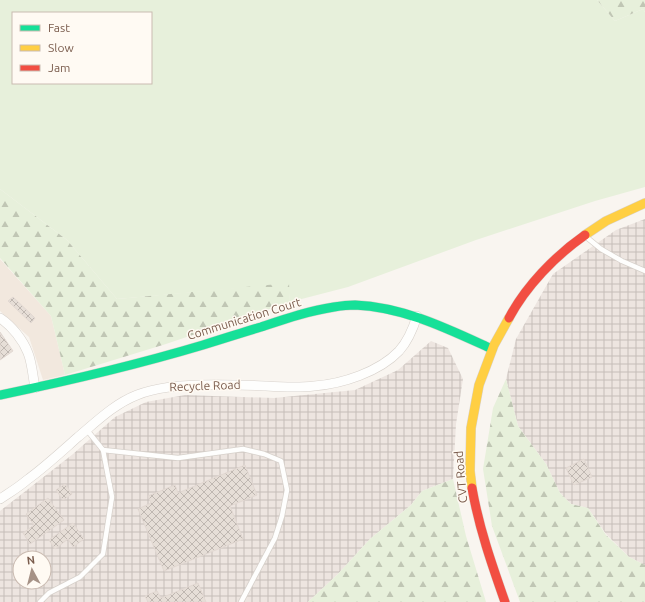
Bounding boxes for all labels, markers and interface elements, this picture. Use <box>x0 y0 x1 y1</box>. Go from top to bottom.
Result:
legend <box>12 12 152 84</box>
text: Fast <box>48 21 70 34</box>
text: Slow <box>48 41 74 54</box>
text: Jam <box>48 61 70 74</box>
street label: Communication Court <box>185 295 303 342</box>
street label: Recycle Road <box>169 378 241 393</box>
street label: CVT Road <box>452 450 469 504</box>
north arrow <box>12 550 52 590</box>
text: N <box>26 554 36 567</box>

